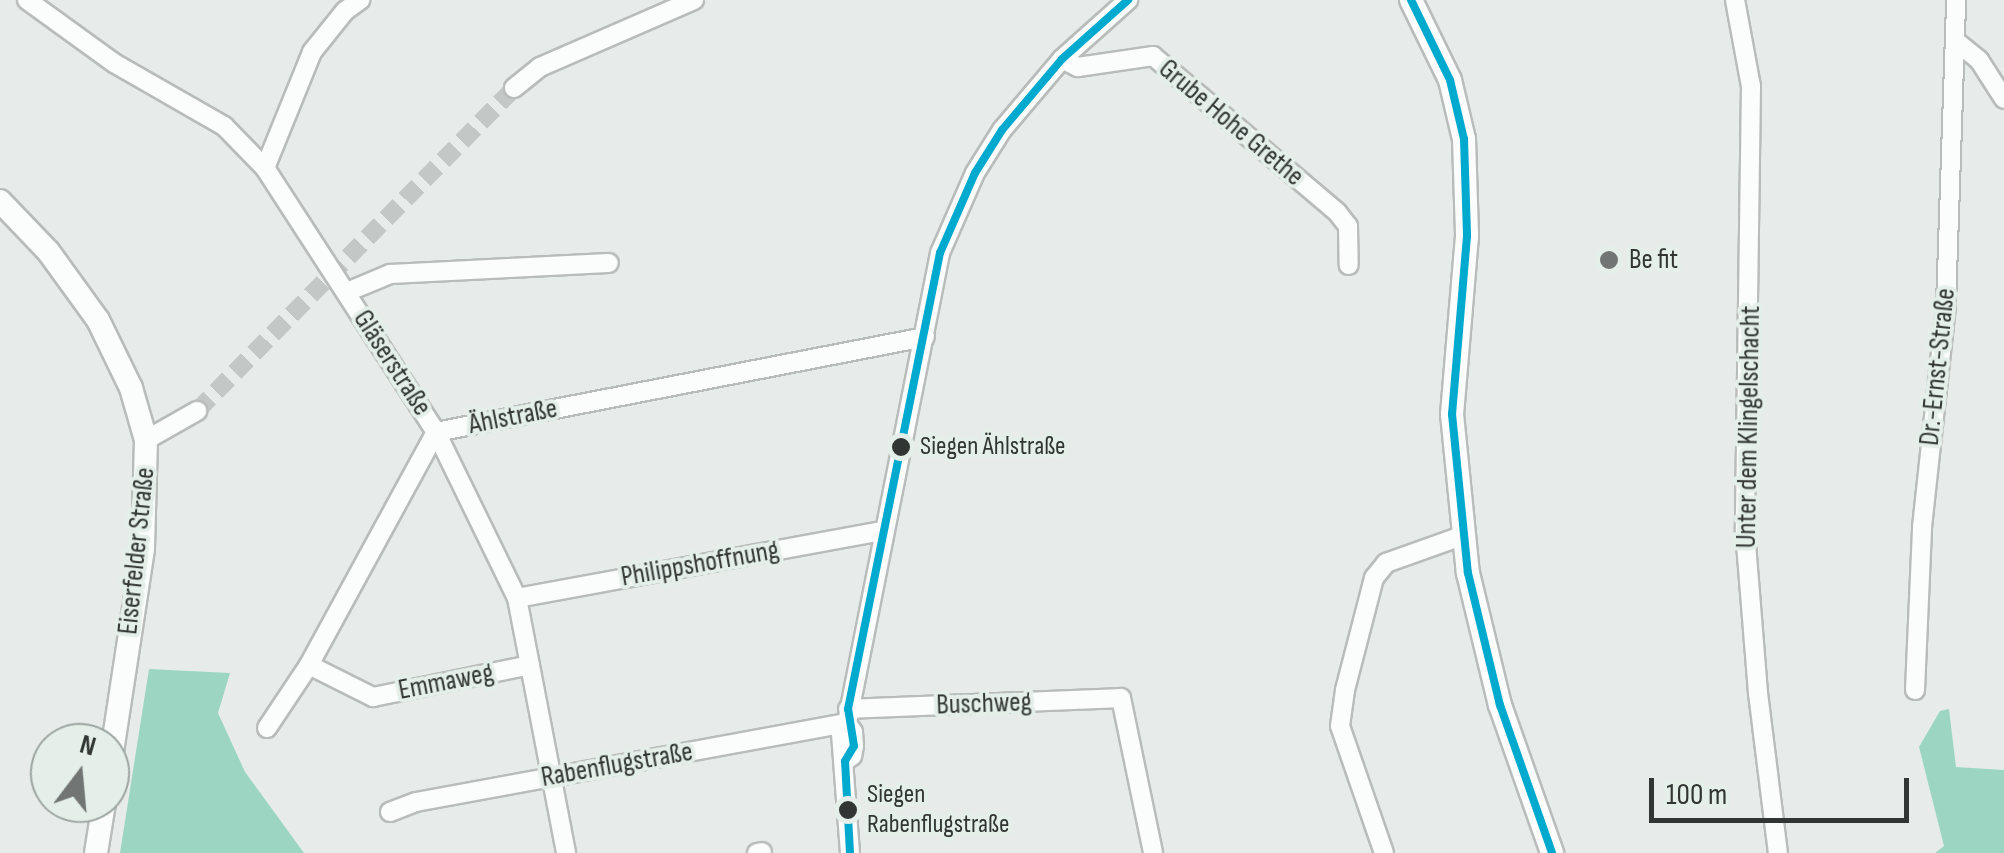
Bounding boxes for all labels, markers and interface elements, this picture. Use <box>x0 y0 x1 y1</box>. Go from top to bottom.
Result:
street label: Grube Hohe Grethe <box>1152 53 1310 193</box>
place label: Be fit <box>1629 243 1678 277</box>
marker: Be fit <box>1598 249 1620 271</box>
street label: Dr.-Ernst-Straße <box>1913 287 1963 447</box>
street label: Gläserstraße <box>346 304 438 422</box>
street label: Unter dem Klingelschacht <box>1730 305 1768 549</box>
street label: Ählstraße <box>466 392 560 442</box>
place label: Siegen Ählstraße <box>920 431 1066 463</box>
marker: Siegen Ählstraße <box>891 437 911 457</box>
street label: Eiserfelder Straße <box>112 466 162 636</box>
street label: Philippshoffnung <box>618 534 782 594</box>
street label: Emmaweg <box>396 656 496 708</box>
street label: Buschweg <box>936 686 1032 722</box>
north arrow <box>30 723 130 823</box>
text: N <box>76 728 100 764</box>
street label: Rabenflugstraße <box>539 735 695 795</box>
scale bar <box>1654 758 1914 820</box>
text: 100 m <box>1666 777 1727 813</box>
place label: Siegen Rabenflugstraße <box>867 779 1009 840</box>
marker: Siegen Rabenflugstraße <box>838 800 858 820</box>

